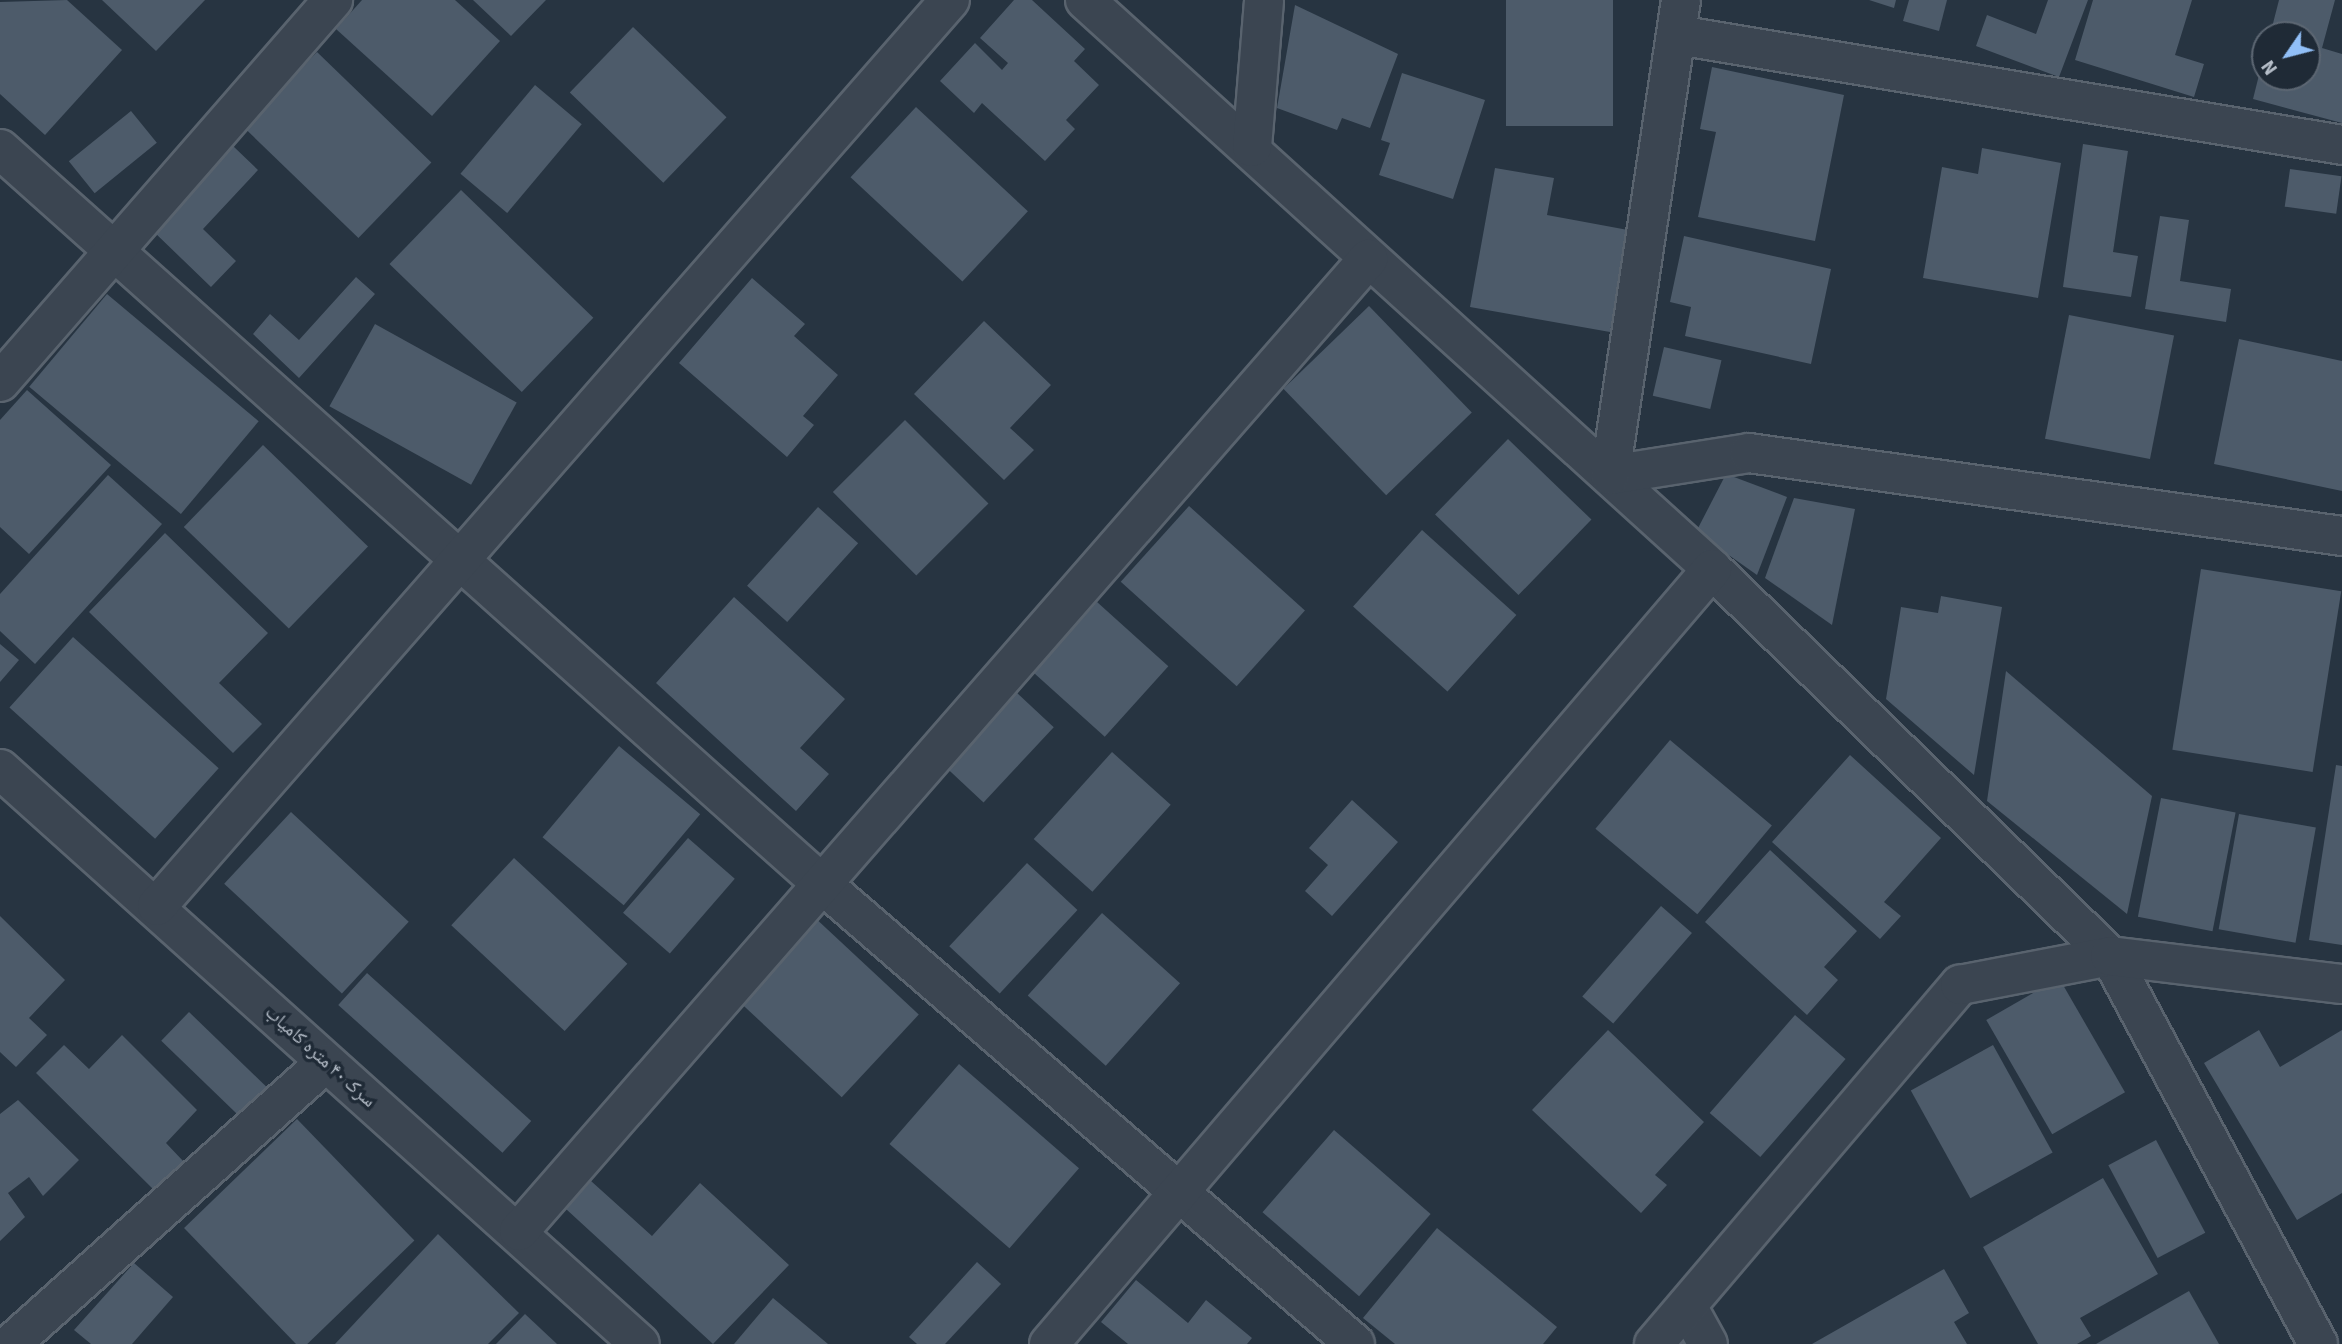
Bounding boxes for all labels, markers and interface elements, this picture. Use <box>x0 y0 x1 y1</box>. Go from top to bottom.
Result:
north arrow <box>2251 21 2321 91</box>
text: N <box>2255 54 2285 80</box>
street label: سرک ۴۰ متره کامیاب <box>260 1001 380 1113</box>

